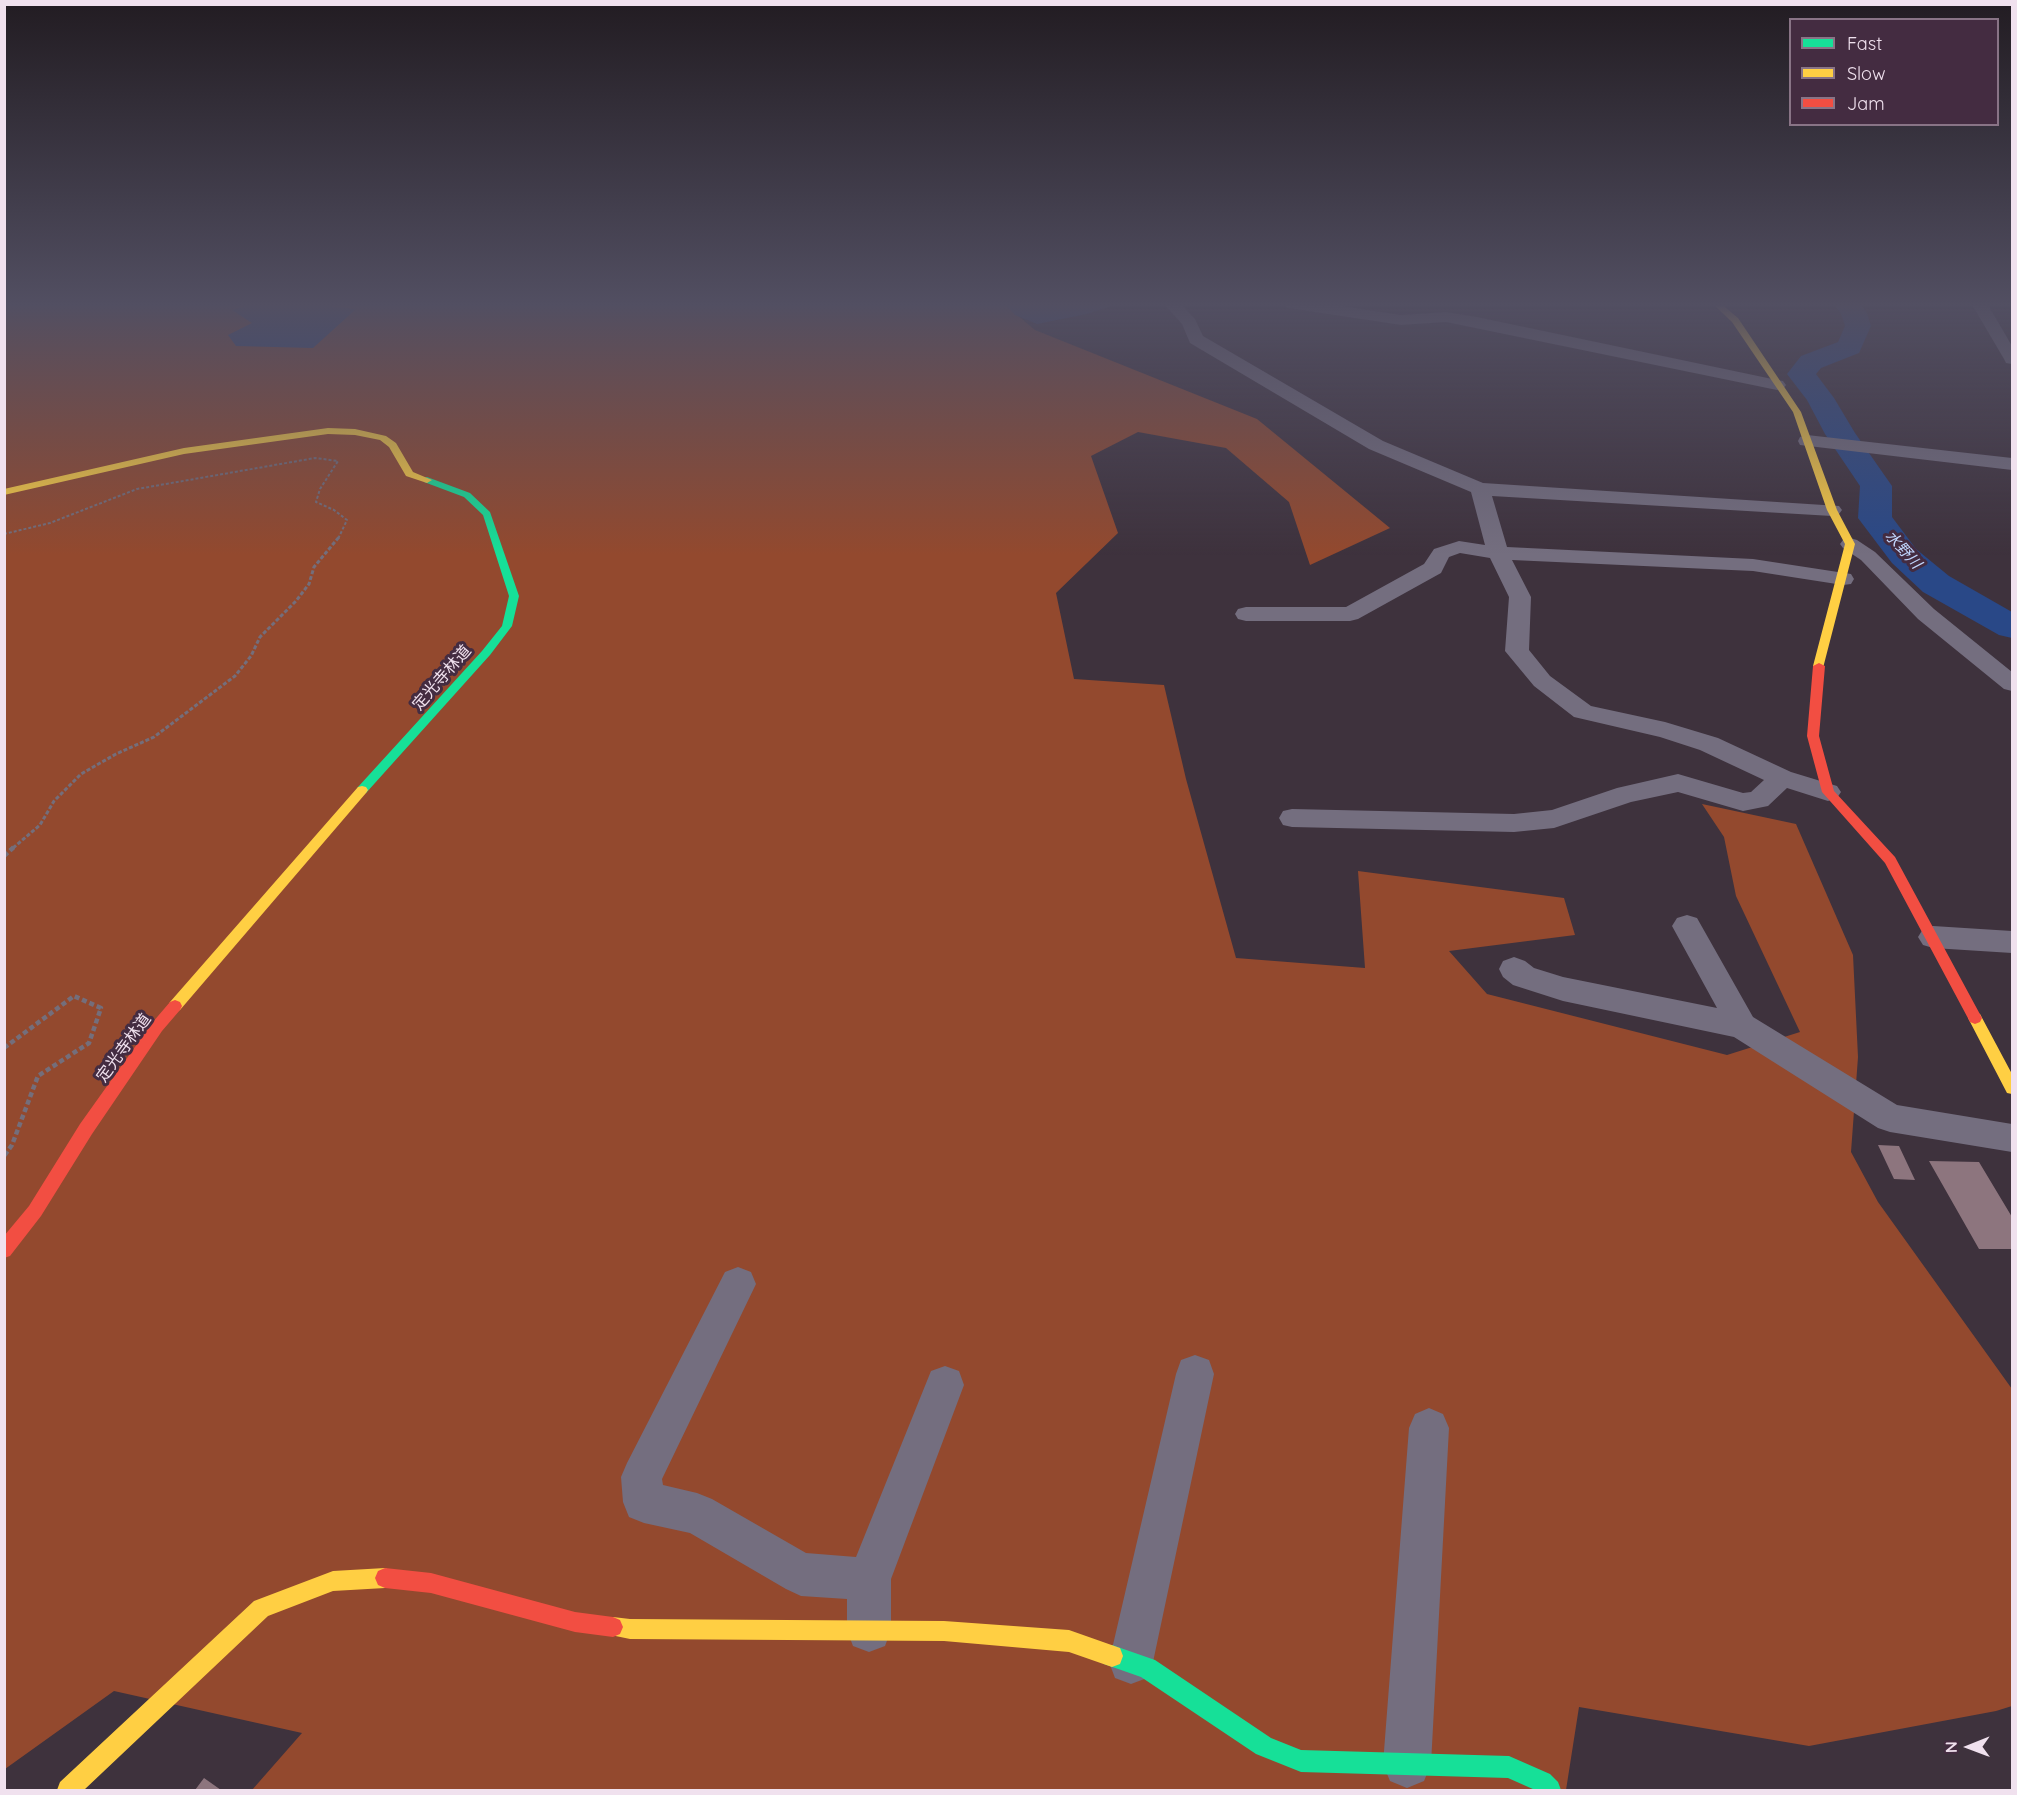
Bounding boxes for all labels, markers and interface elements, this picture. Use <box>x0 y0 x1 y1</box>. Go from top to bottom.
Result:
legend <box>1789 18 1999 126</box>
text: Fast <box>1847 32 1882 55</box>
text: Slow <box>1847 62 1885 85</box>
text: Jam <box>1847 92 1885 115</box>
water label: 水野川 <box>1881 527 1925 573</box>
street label: 定光寺林道 <box>409 642 475 714</box>
street label: 定光寺林道 <box>93 1010 155 1086</box>
north arrow <box>1939 1717 1999 1777</box>
text: N <box>1941 1741 1961 1753</box>

